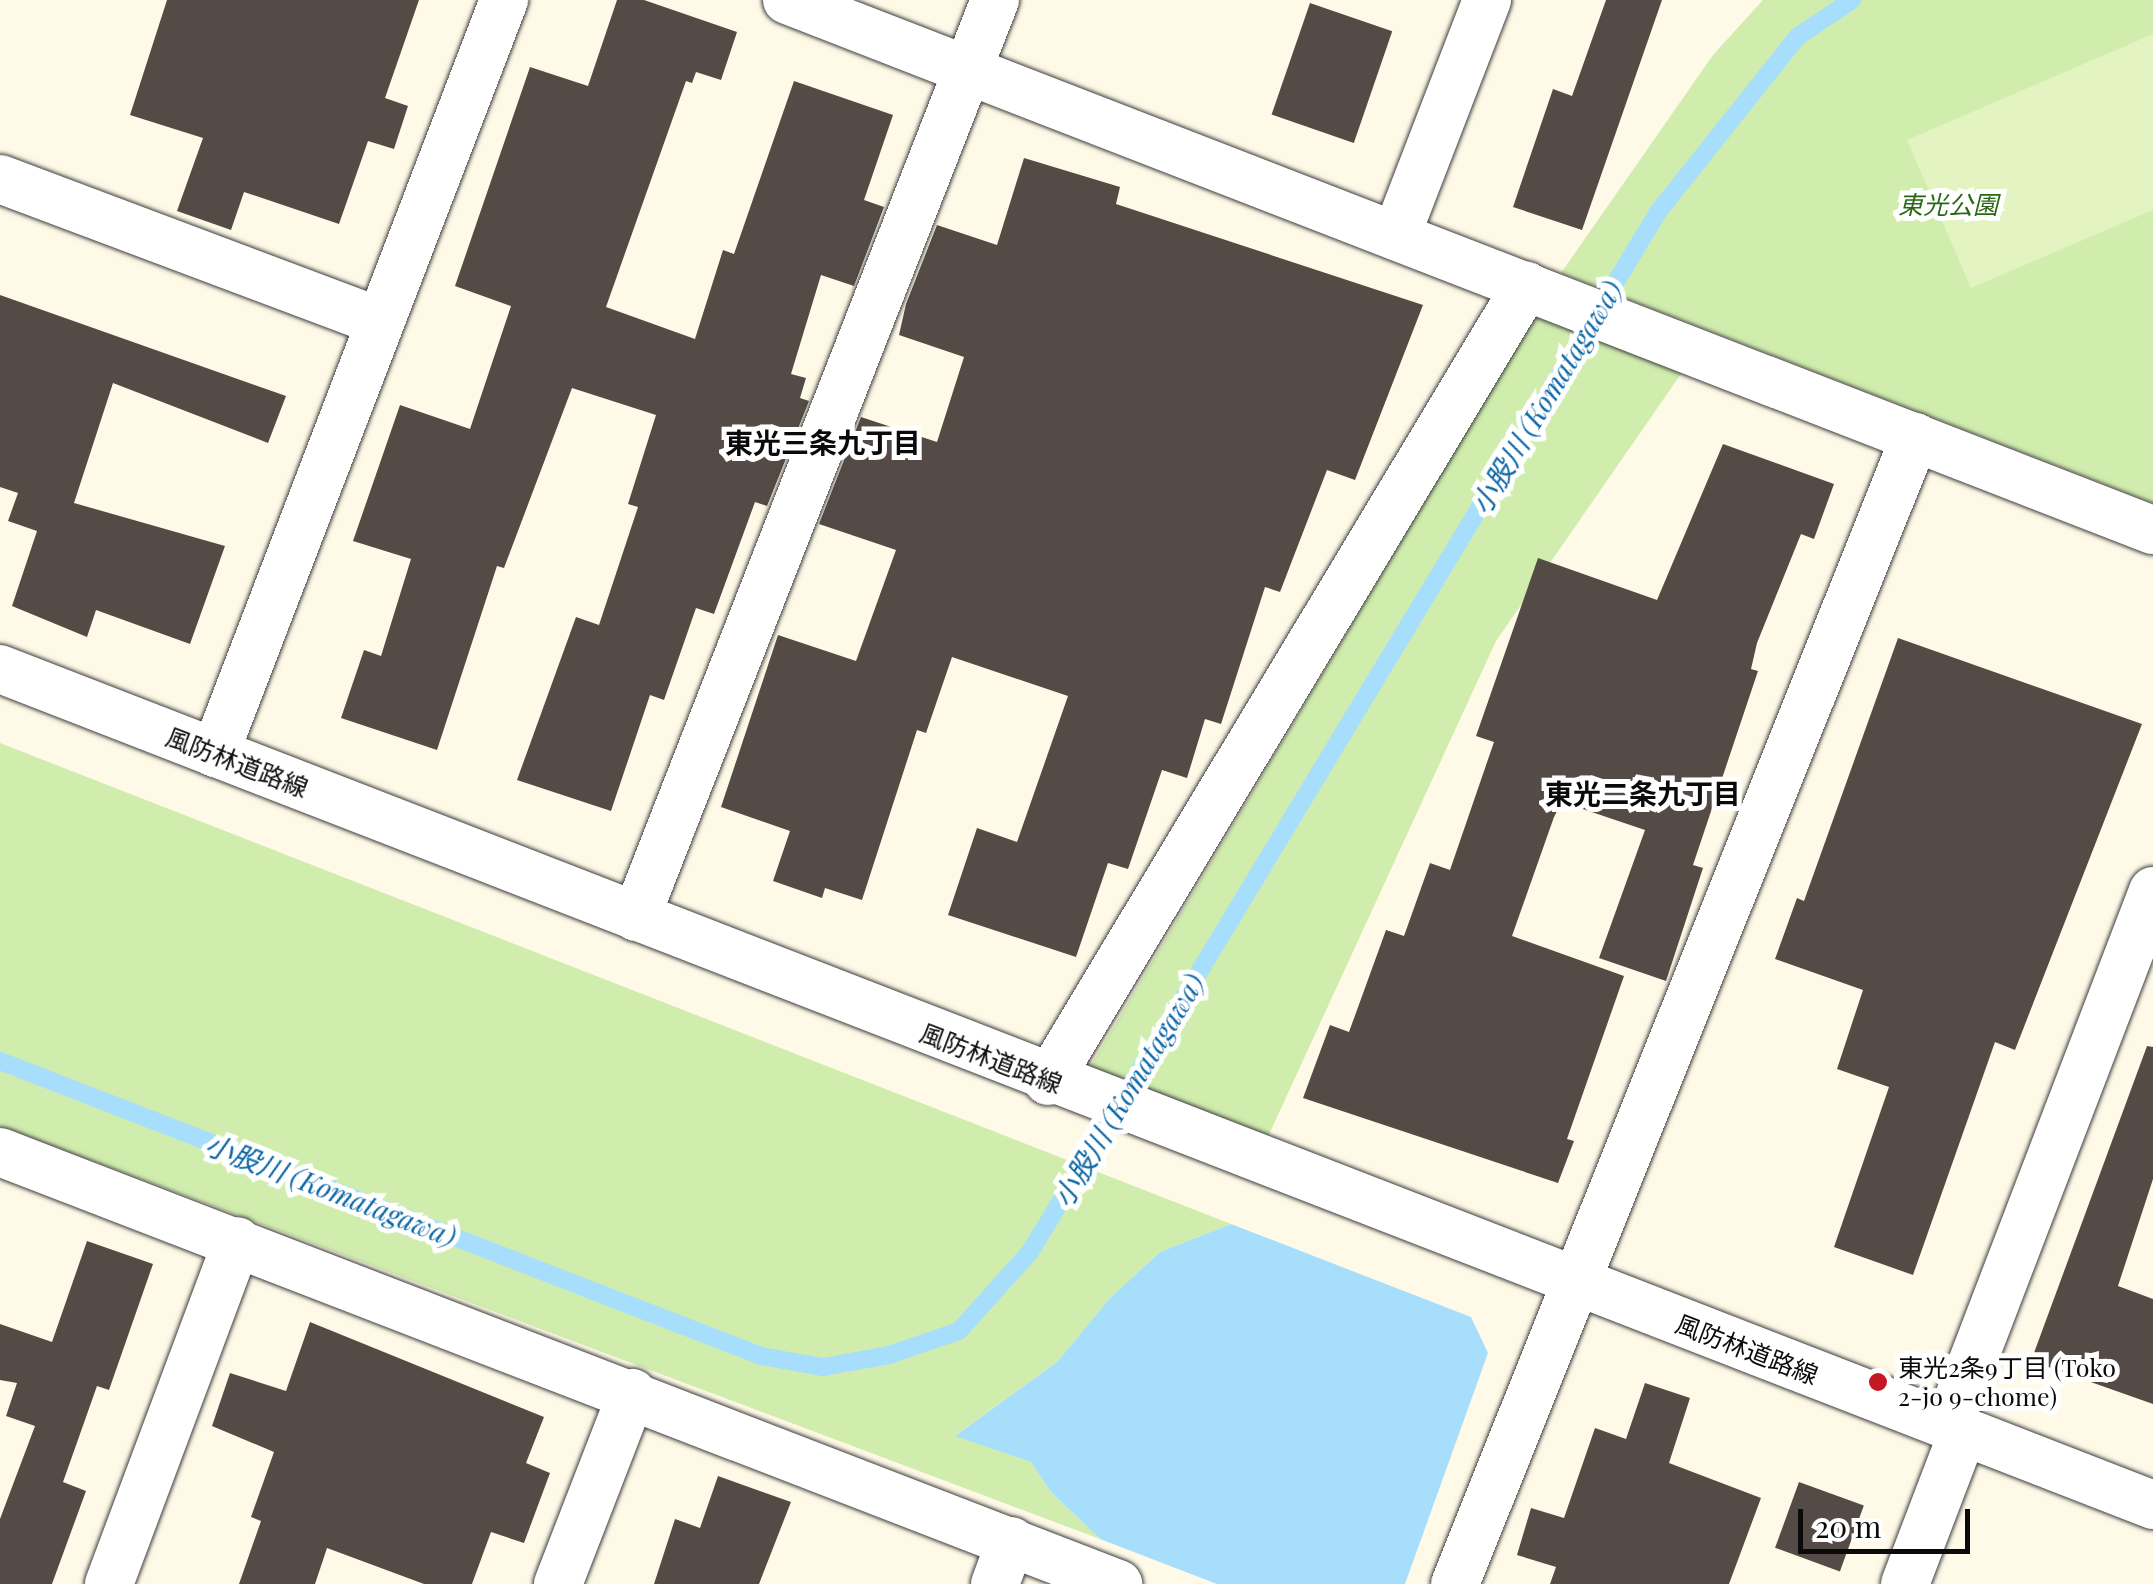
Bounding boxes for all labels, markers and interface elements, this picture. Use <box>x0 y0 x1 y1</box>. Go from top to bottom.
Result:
park label: 東光公園 <box>1898 189 1998 219</box>
water label: 小股川 (Komatagawa) <box>1463 274 1629 520</box>
district label: 東光三条九丁目 <box>725 425 921 459</box>
street label: 風防林道路線 <box>162 721 312 803</box>
district label: 東光二条九丁目 <box>1545 776 1741 810</box>
water label: 小股川 (Komatagawa) <box>1045 967 1211 1213</box>
street label: 風防林道路線 <box>916 1017 1066 1099</box>
water label: 小股川 (Komatagawa) <box>201 1127 461 1253</box>
street label: 風防林道路線 <box>1672 1308 1822 1390</box>
place label: 東光2条9丁目 (Toko 2-jo 9-chome) <box>1898 1353 2116 1412</box>
marker: 東光2条9丁目 (Toko 2-jo 9-chome) <box>1867 1371 1889 1393</box>
scale bar <box>1803 1489 1976 1551</box>
text: 20 m <box>1815 1506 1881 1546</box>

